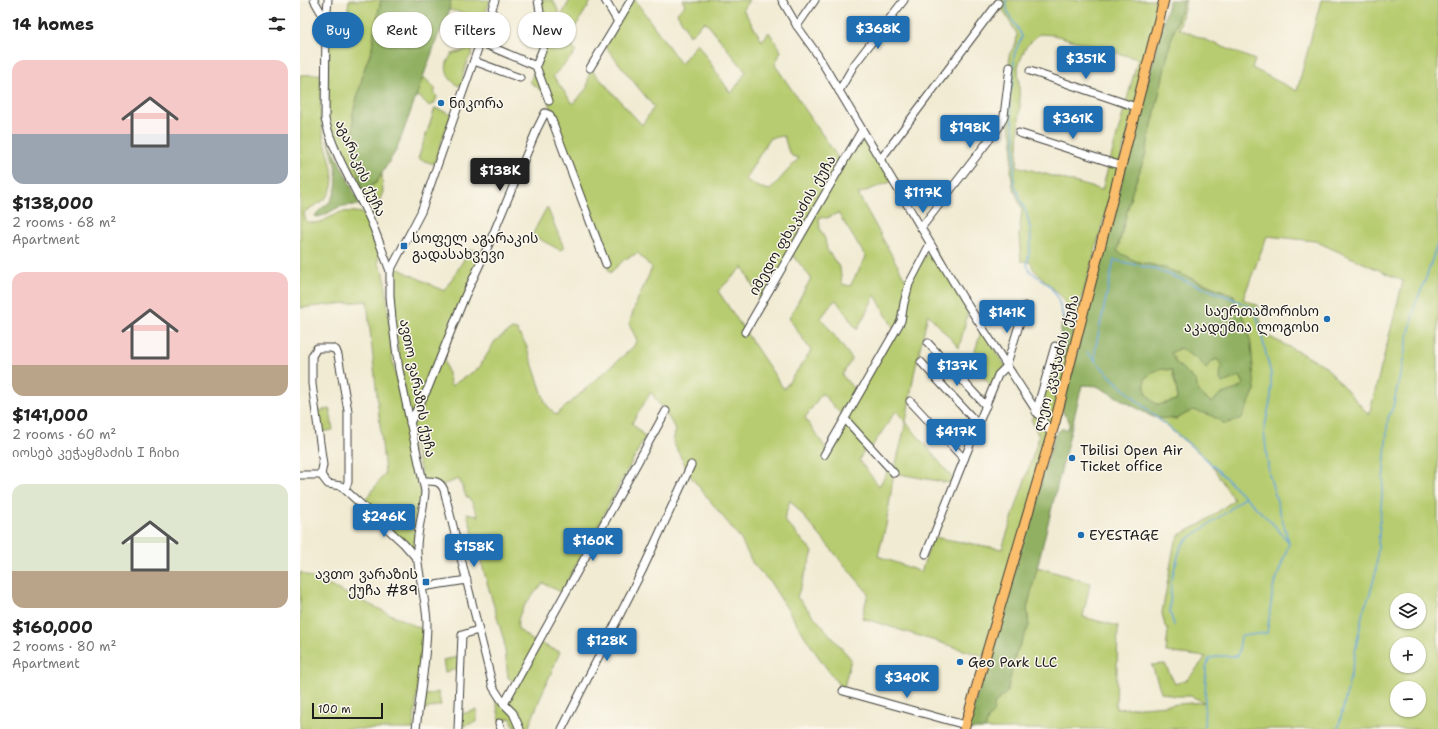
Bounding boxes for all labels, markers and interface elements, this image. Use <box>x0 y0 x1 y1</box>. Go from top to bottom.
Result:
chip: Buy <box>312 12 364 48</box>
chip: Rent <box>372 12 432 48</box>
chip: Filters <box>440 12 510 48</box>
chip: New <box>518 12 576 48</box>
text: 14 homes <box>12 13 94 35</box>
icon: filters <box>266 13 288 35</box>
pin: $368K <box>850 16 906 50</box>
text: $368K <box>856 20 900 37</box>
pin: $351K <box>1058 46 1114 80</box>
text: $351K <box>1066 50 1106 67</box>
icon: home <box>114 86 186 158</box>
place label: ნიკორა <box>449 94 504 112</box>
marker: ნიკორა <box>436 98 446 108</box>
pin: $361K <box>1045 106 1101 140</box>
text: $361K <box>1053 110 1093 127</box>
pin: $198K <box>942 115 998 149</box>
street label: აგარაკის ქუჩა <box>332 117 390 219</box>
text: $198K <box>949 119 991 136</box>
street label: იმედო ფხაკაძის ქუჩა <box>744 152 840 298</box>
pin: $138K <box>472 158 528 192</box>
text: $138K <box>479 162 521 179</box>
pin: $117K <box>895 180 951 214</box>
text: $117K <box>904 184 942 201</box>
text: $138,000 <box>12 192 93 214</box>
text: 2 rooms · 68 m² <box>12 214 116 231</box>
place label: სოფელ აგარაკის გადასახვევი <box>412 229 539 263</box>
text: Apartment <box>12 231 80 248</box>
marker: სოფელ აგარაკის გადასახვევი <box>399 241 409 251</box>
street label: ლეო კვაჭაძის ქუჩა <box>1029 293 1083 433</box>
icon: home <box>114 298 186 370</box>
pin: $141K <box>979 300 1035 334</box>
place label: საერთაშორისო აკადემია ლოგოსი <box>1184 302 1319 336</box>
text: $141K <box>988 304 1026 321</box>
marker: საერთაშორისო აკადემია ლოგოსი <box>1322 314 1332 324</box>
street label: ავთო ვარაზის ქუჩა <box>396 317 440 459</box>
pin: $137K <box>929 353 985 387</box>
text: $137K <box>937 357 977 374</box>
text: $141,000 <box>12 404 88 426</box>
pin: $417K <box>928 419 984 453</box>
text: $417K <box>936 423 976 440</box>
text: 2 rooms · 60 m² <box>12 426 116 443</box>
place label: Tbilisi Open Air Ticket office <box>1080 441 1183 475</box>
text: იოსებ კეჭაყმაძის I ჩიხი <box>12 444 179 461</box>
marker: Tbilisi Open Air Ticket office <box>1067 453 1077 463</box>
pin: $246K <box>356 504 412 538</box>
text: $246K <box>362 508 406 525</box>
icon: home <box>114 510 186 582</box>
place label: EYESTAGE <box>1089 526 1159 544</box>
pin: $160K <box>565 528 621 562</box>
marker: EYESTAGE <box>1076 530 1086 540</box>
text: $160K <box>572 532 614 549</box>
pin: $158K <box>446 534 502 568</box>
text: $158K <box>454 538 494 555</box>
place label: ავთო ვარაზის ქუჩა #89 <box>315 565 418 599</box>
marker: ავთო ვარაზის ქუჩა #89 <box>421 577 431 587</box>
map controls <box>1390 593 1426 717</box>
button: layers <box>1390 593 1426 629</box>
text: $160,000 <box>12 616 93 638</box>
pin: $128K <box>579 628 635 662</box>
text: $128K <box>587 632 627 649</box>
button: + <box>1390 637 1426 673</box>
text: 2 rooms · 80 m² <box>12 638 116 655</box>
place label: Geo Park LLC <box>968 653 1057 671</box>
text: Apartment <box>12 655 80 672</box>
marker: Geo Park LLC <box>955 657 965 667</box>
pin: $340K <box>879 665 935 699</box>
text: $340K <box>885 669 929 686</box>
button: − <box>1390 681 1426 717</box>
scale bar <box>312 701 383 720</box>
text: 100 m <box>318 702 351 717</box>

